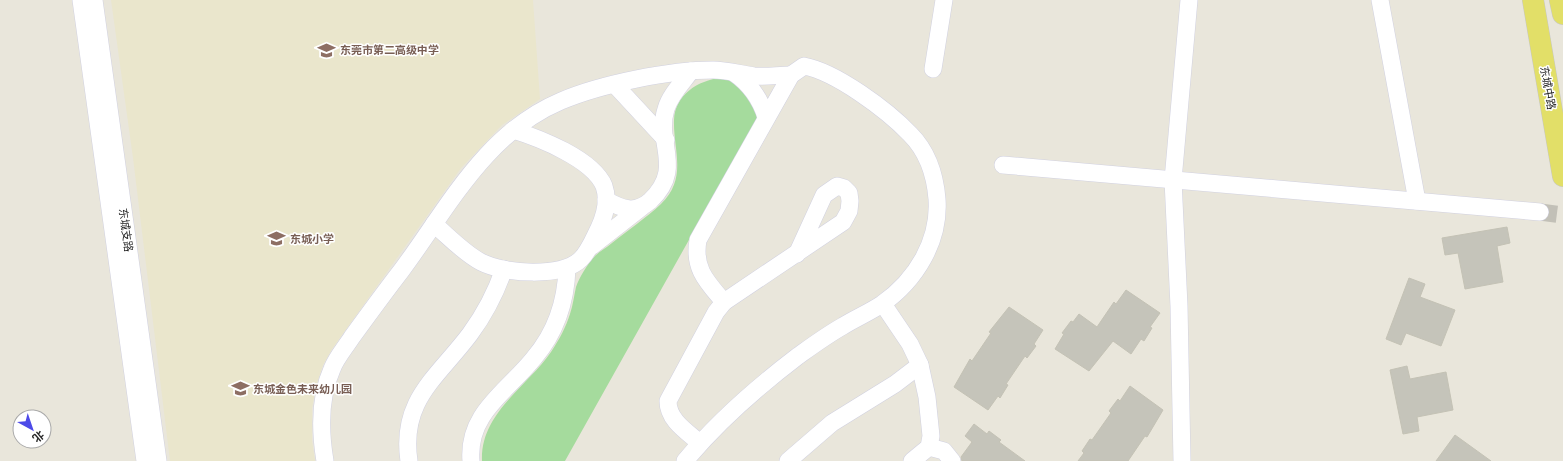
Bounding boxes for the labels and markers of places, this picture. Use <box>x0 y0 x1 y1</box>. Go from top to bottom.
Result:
school or university icon: 东莞市第二高级中学 <box>317 40 337 60</box>
place label: 东莞市第二高级中学 <box>340 43 439 57</box>
school or university icon: 东城小学 <box>267 229 287 249</box>
place label: 东城小学 <box>290 232 334 246</box>
school or university icon: 东城金色未来幼儿园 <box>230 379 250 399</box>
place label: 东城金色未来幼儿园 <box>253 382 352 396</box>

